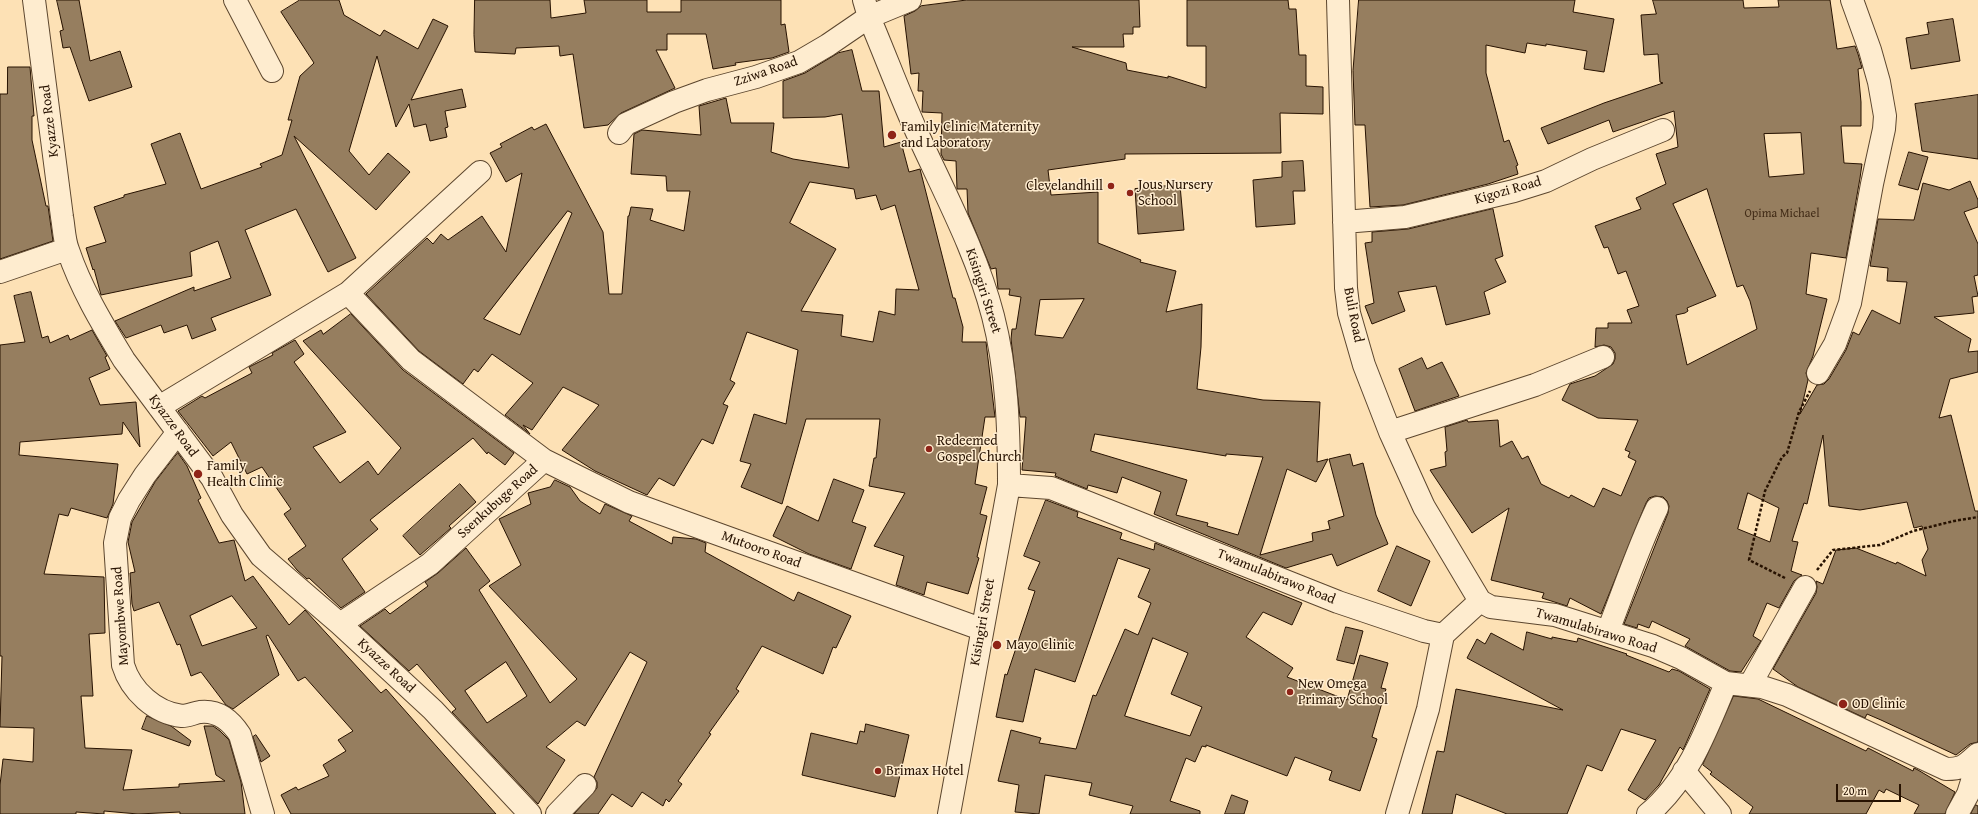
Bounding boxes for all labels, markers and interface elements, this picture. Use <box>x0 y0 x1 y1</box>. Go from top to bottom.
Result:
street label: Zziwa Road <box>732 53 800 91</box>
street label: Kyazze Road <box>37 84 63 158</box>
place label: Family Clinic Maternity and Laboratory <box>901 119 1039 152</box>
marker: Family Clinic Maternity and Laboratory <box>886 129 898 141</box>
street label: Kigozi Road <box>1473 173 1543 209</box>
place label: Jous Nursery School <box>1138 177 1213 210</box>
place label: Clevelandhill <box>1026 178 1103 194</box>
marker: Clevelandhill <box>1106 181 1116 191</box>
marker: Jous Nursery School <box>1125 188 1135 198</box>
house number: Opima Michael <box>1744 207 1820 221</box>
street label: Kisingiri Street <box>961 246 1005 336</box>
street label: Buli Road <box>1339 286 1367 344</box>
street label: Kyazze Road <box>145 392 201 460</box>
place label: Redeemed Gospel Church <box>937 433 1022 466</box>
marker: Redeemed Gospel Church <box>924 444 934 454</box>
place label: Family Health Clinic <box>207 458 283 490</box>
street label: Ssenkubuge Road <box>454 462 542 542</box>
marker: Family Health Clinic <box>192 468 204 480</box>
street label: Mutooro Road <box>719 528 803 572</box>
street label: Twamulabirawo Road <box>1214 546 1338 608</box>
street label: Mayombwe Road <box>109 566 133 666</box>
street label: Kisingiri Street <box>967 577 999 667</box>
street label: Twamulabirawo Road <box>1533 605 1659 657</box>
street label: Kyazze Road <box>354 635 418 697</box>
place label: Mayo Clinic <box>1006 637 1074 653</box>
marker: Mayo Clinic <box>991 639 1003 651</box>
place label: New Omega Primary School <box>1298 676 1388 708</box>
marker: New Omega Primary School <box>1285 687 1295 697</box>
place label: OD Clinic <box>1852 696 1906 712</box>
marker: OD Clinic <box>1837 698 1849 710</box>
place label: Brimax Hotel <box>886 763 964 779</box>
marker: Brimax Hotel <box>873 766 883 776</box>
scale bar <box>1838 776 1903 802</box>
text: 20 m <box>1843 782 1867 799</box>

